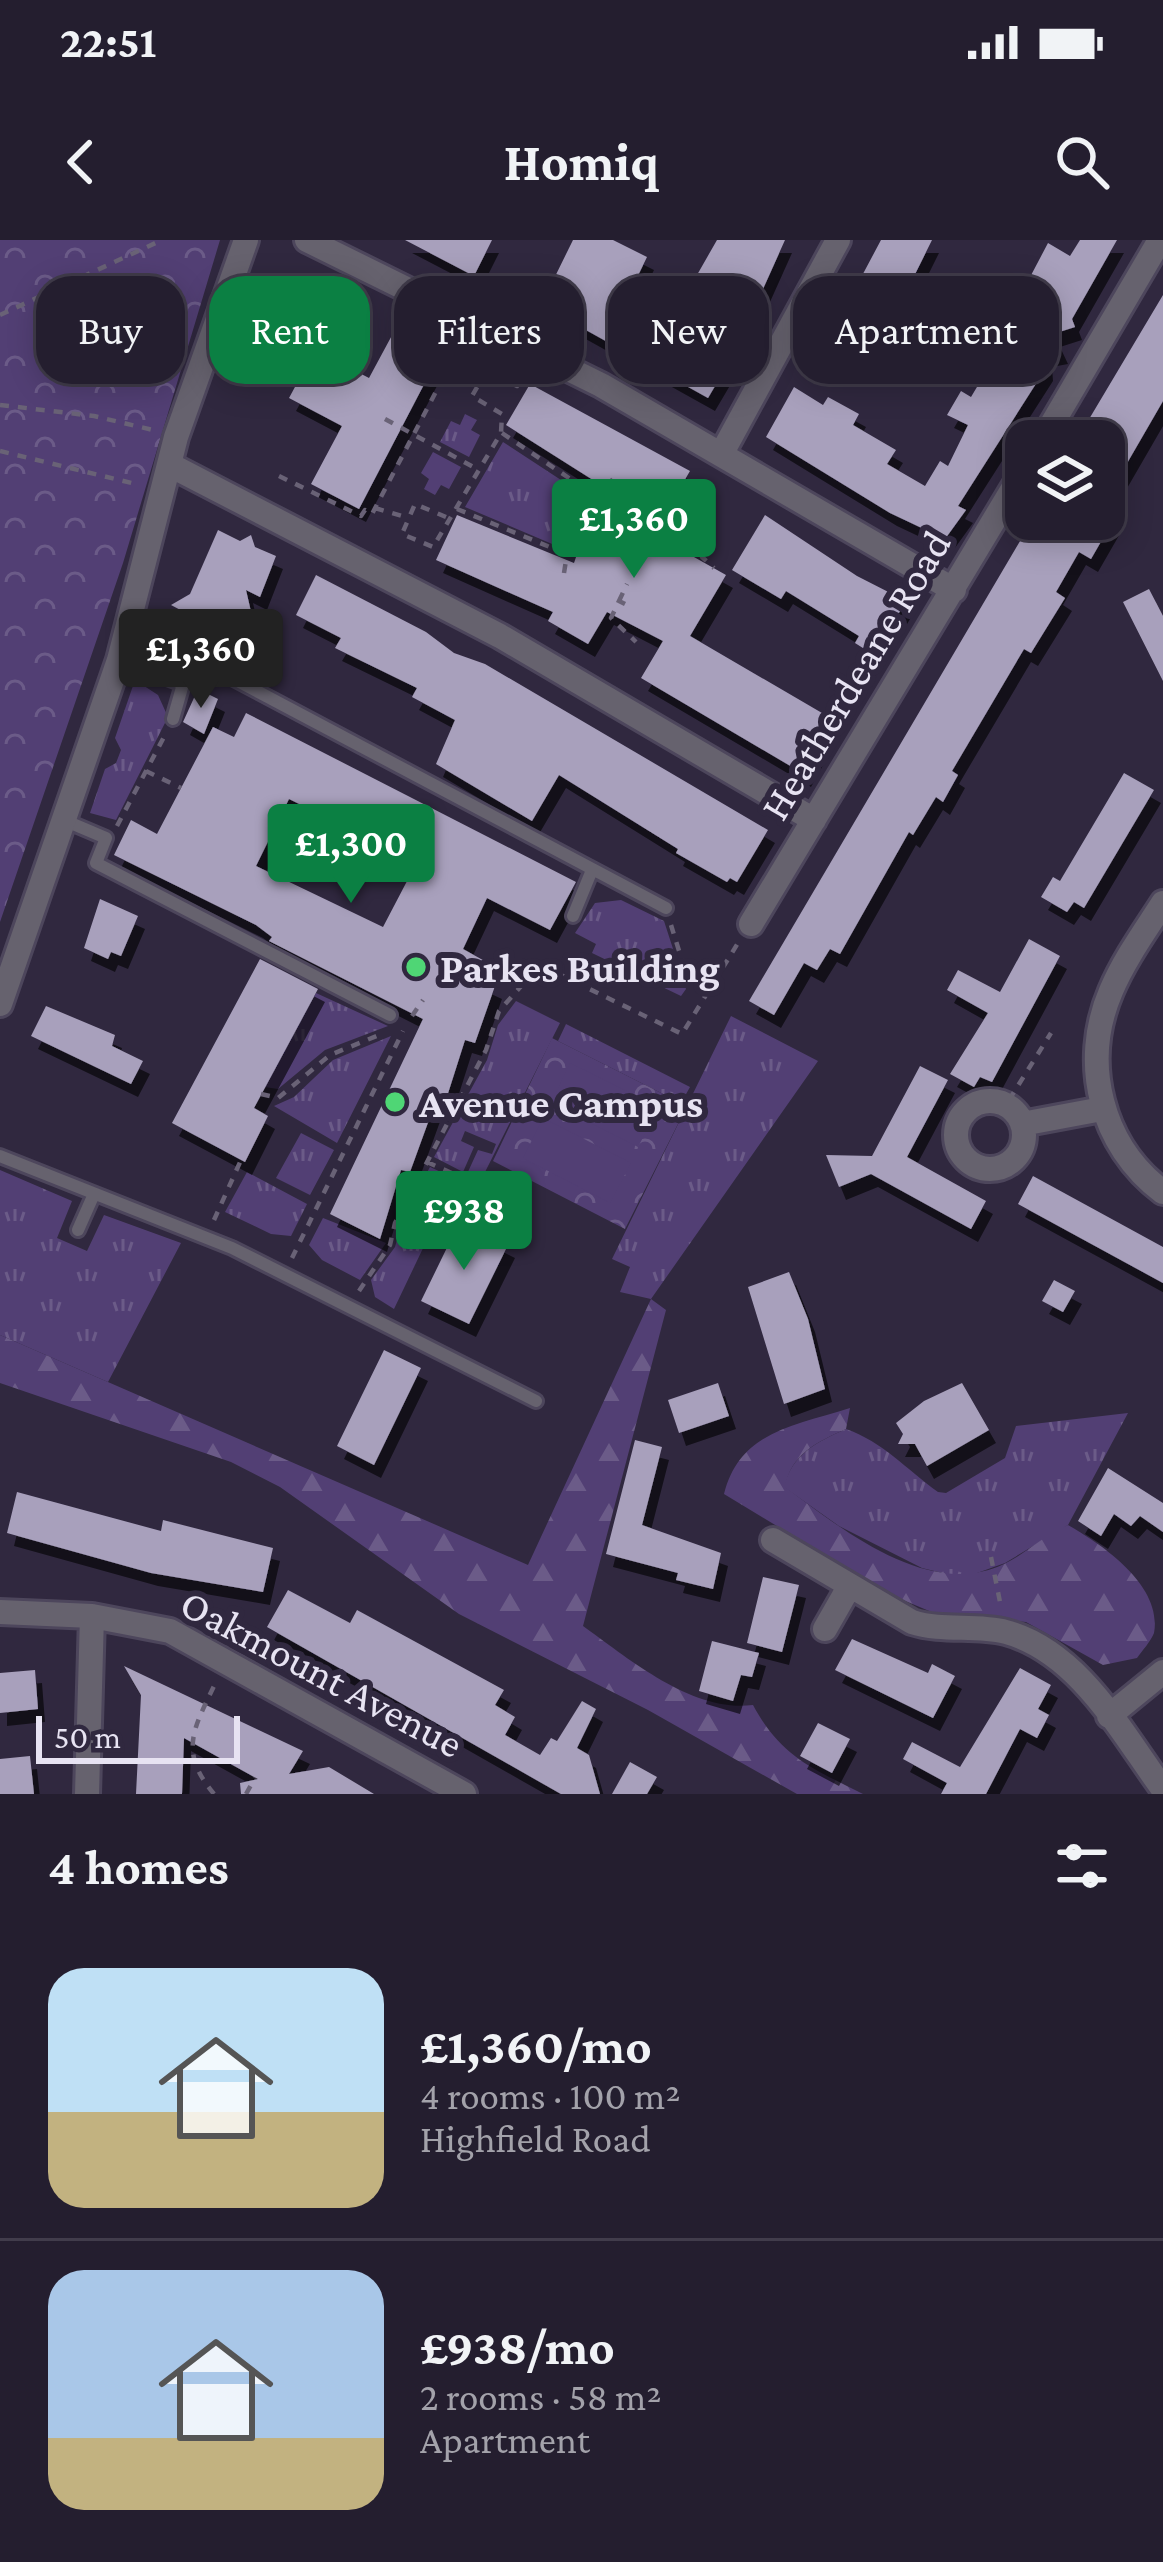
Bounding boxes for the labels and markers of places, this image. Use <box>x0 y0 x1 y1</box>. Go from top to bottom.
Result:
pin: £1,360 <box>536 479 732 581</box>
pin: £1,360 <box>103 609 299 711</box>
pin: £1,300 <box>253 804 449 906</box>
place label: Parkes Building <box>440 944 720 991</box>
marker: Parkes Building <box>403 954 429 980</box>
place label: Avenue Campus <box>418 1079 703 1126</box>
marker: Avenue Campus <box>382 1089 408 1115</box>
pin: £938 <box>393 1171 535 1273</box>

